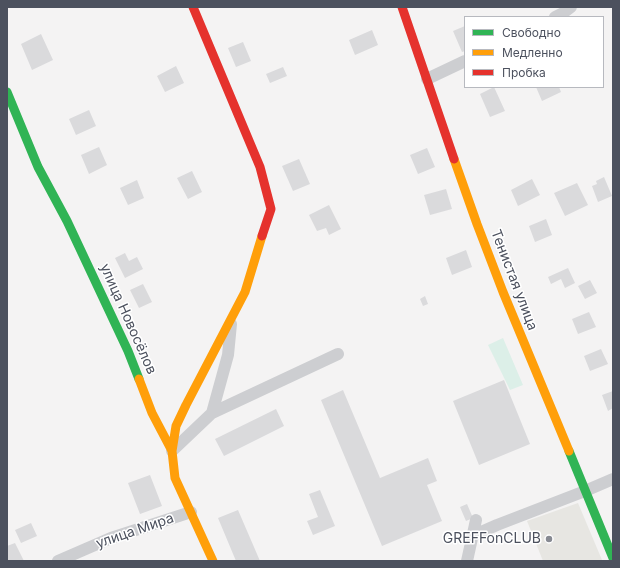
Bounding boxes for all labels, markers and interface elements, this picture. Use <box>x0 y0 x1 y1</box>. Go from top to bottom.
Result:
legend <box>464 16 604 88</box>
text: Свободно <box>502 25 561 40</box>
text: Медленно <box>502 45 563 60</box>
text: Пробка <box>502 65 546 80</box>
street label: Тенистая улица <box>487 227 541 333</box>
street label: улица Новосёлов <box>96 261 160 377</box>
street label: улица Мира <box>94 510 176 552</box>
place label: GREFFonCLUB <box>443 531 541 547</box>
marker: GREFFonCLUB <box>544 534 554 544</box>

